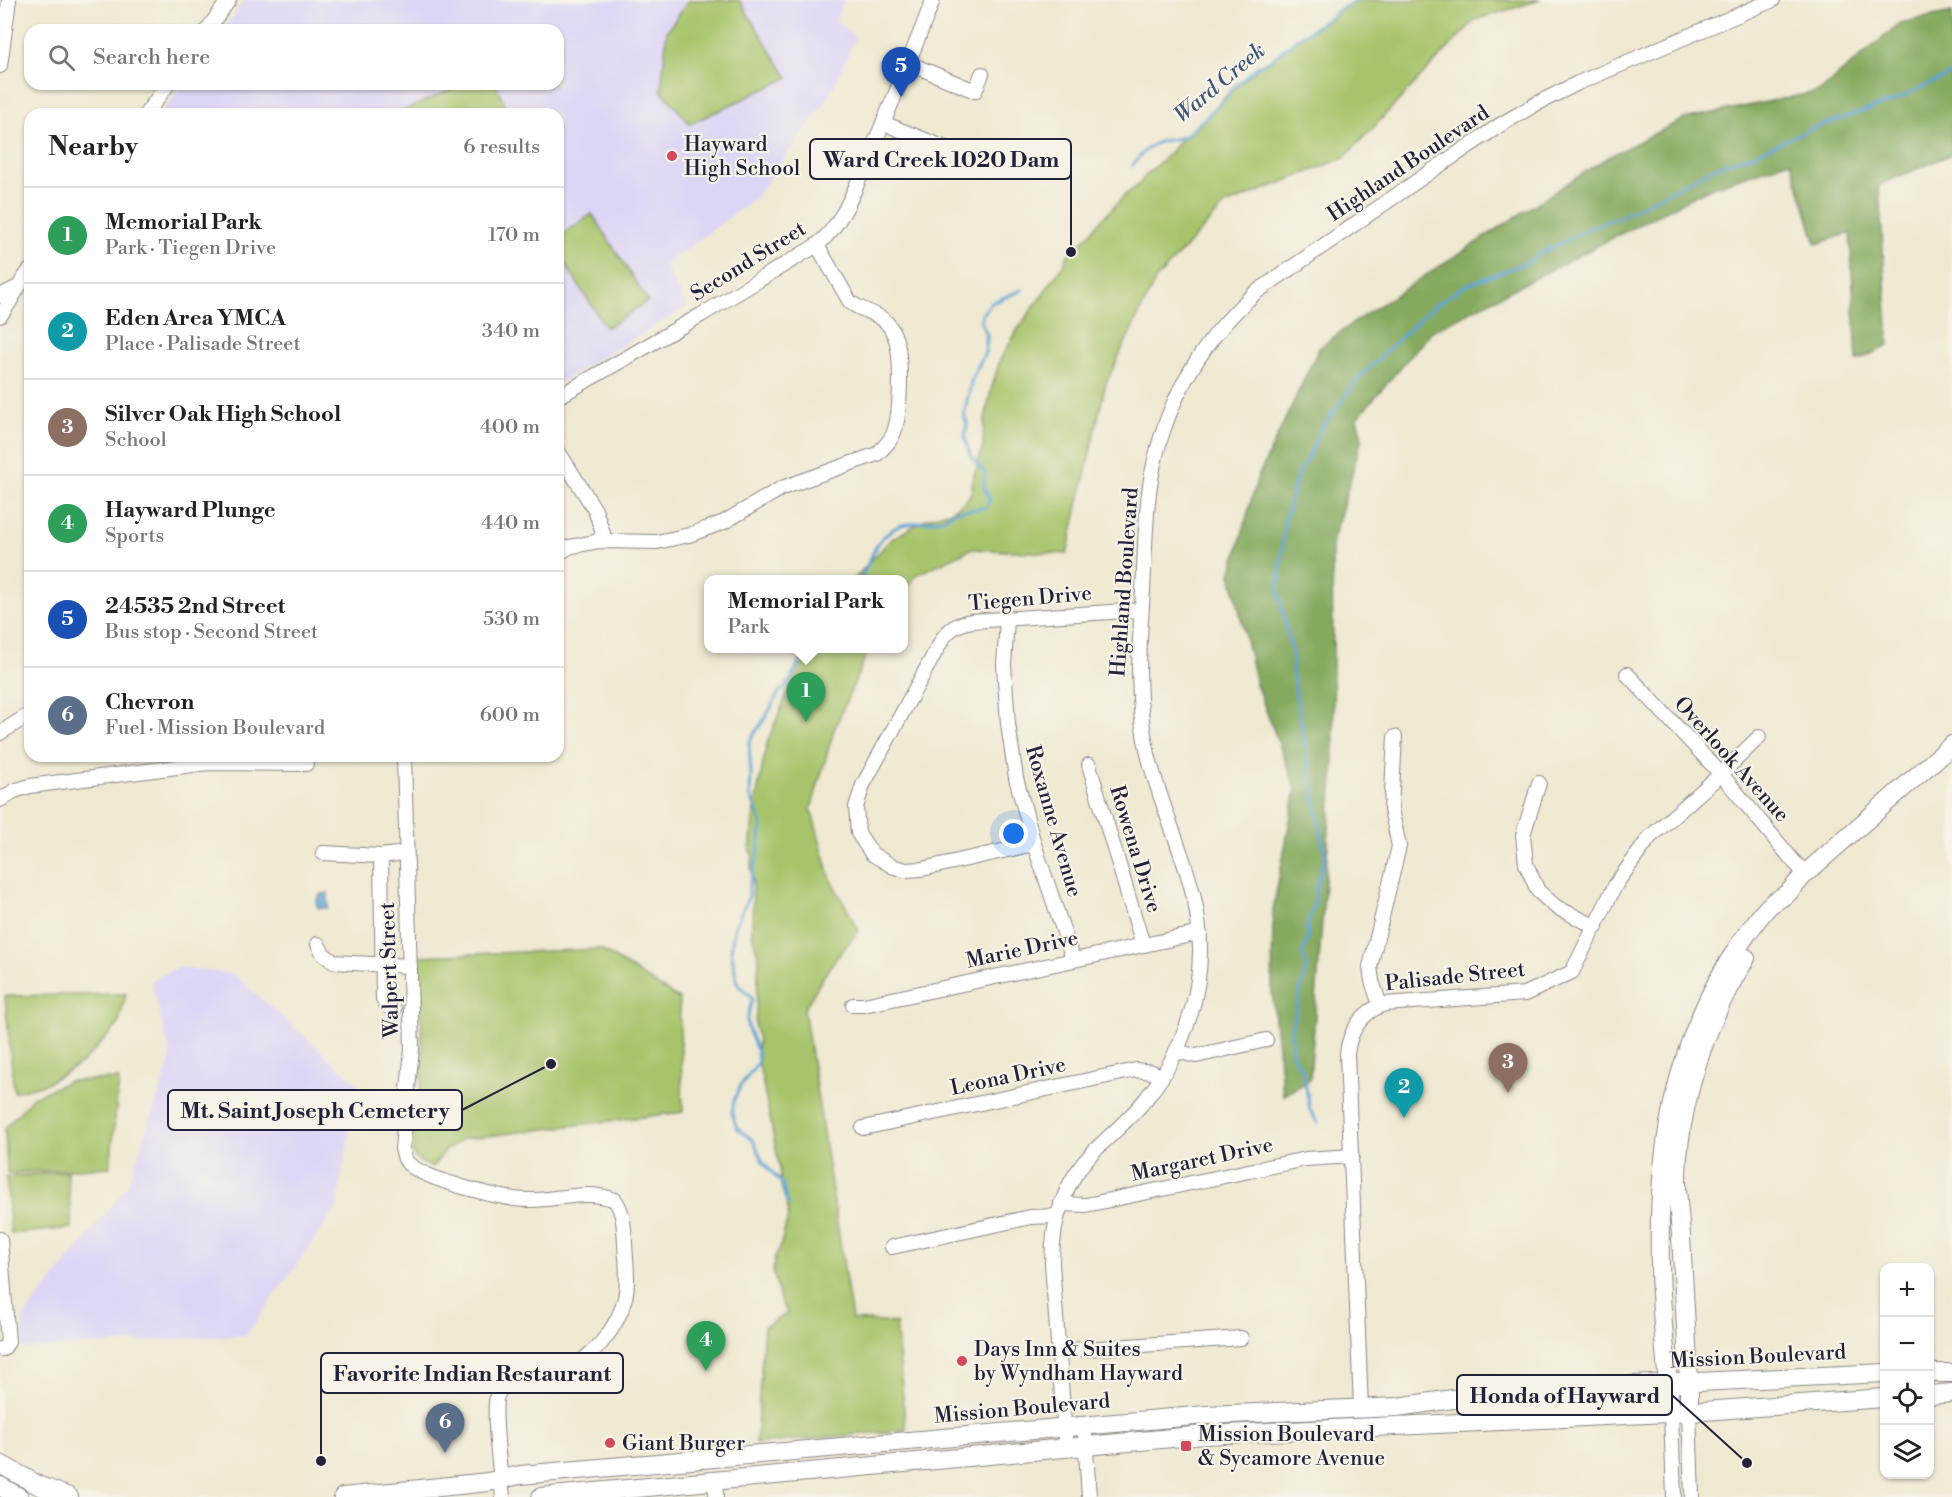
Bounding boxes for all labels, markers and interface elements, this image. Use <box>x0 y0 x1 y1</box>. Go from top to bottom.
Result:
search box <box>24 24 564 90</box>
water label: Ward Creek <box>1169 37 1271 129</box>
icon: search <box>45 41 78 74</box>
text: Search here <box>93 44 210 71</box>
pin: 5 <box>882 48 920 97</box>
street label: Highland Boulevard <box>1323 100 1495 228</box>
text: Nearby <box>48 131 138 163</box>
place label: Hayward High School <box>684 132 800 182</box>
text: 6 results <box>463 135 540 160</box>
callout: Ward Creek 1020 Dam <box>810 139 1071 179</box>
text: Ward Creek 1020 Dam <box>822 147 1059 174</box>
marker: Hayward High School <box>665 149 679 163</box>
text: Memorial Park <box>105 209 262 236</box>
street label: Second Street <box>686 216 811 308</box>
text: 1 <box>63 223 72 248</box>
text: 170 m <box>488 223 540 248</box>
text: Park · Tiegen Drive <box>105 236 276 261</box>
text: Eden Area YMCA <box>105 305 286 332</box>
text: 2 <box>61 319 74 344</box>
text: 340 m <box>482 319 540 344</box>
text: Place · Palisade Street <box>105 332 301 357</box>
text: Silver Oak High School <box>105 401 341 428</box>
text: 3 <box>61 415 74 440</box>
text: 400 m <box>480 415 540 440</box>
text: School <box>105 428 167 453</box>
street label: Highland Boulevard <box>1105 486 1145 678</box>
text: Hayward Plunge <box>105 497 276 524</box>
text: 4 <box>61 511 74 536</box>
text: 440 m <box>481 511 540 536</box>
text: Sports <box>105 524 164 549</box>
popup <box>704 575 908 653</box>
street label: Tiegen Drive <box>967 581 1093 617</box>
text: Memorial Park <box>728 588 884 615</box>
text: 24535 2nd Street <box>105 593 285 620</box>
text: 5 <box>61 607 74 632</box>
text: 530 m <box>483 607 540 632</box>
text: Park <box>728 615 769 640</box>
text: Bus stop · Second Street <box>105 620 318 645</box>
pin: 1 <box>786 672 826 722</box>
text: Chevron <box>105 689 194 716</box>
street label: Overlook Avenue <box>1668 691 1795 828</box>
text: 6 <box>61 703 74 728</box>
text: 600 m <box>480 703 540 728</box>
text: Fuel · Mission Boulevard <box>105 716 325 741</box>
street label: Roxanne Avenue <box>1019 742 1087 900</box>
street label: Rowena Drive <box>1103 783 1167 916</box>
your location <box>999 819 1028 848</box>
street label: Walpert Street <box>375 901 405 1039</box>
street label: Marie Drive <box>964 925 1081 975</box>
street label: Palisade Street <box>1384 957 1527 997</box>
pin: 3 <box>1488 1044 1528 1093</box>
street label: Leona Drive <box>948 1052 1068 1102</box>
pin: 2 <box>1384 1068 1424 1118</box>
callout: Mt. Saint Joseph Cemetery <box>168 1090 462 1130</box>
text: Mt. Saint Joseph Cemetery <box>180 1098 451 1125</box>
street label: Margaret Drive <box>1129 1132 1276 1188</box>
map controls <box>1880 1263 1934 1479</box>
button: + <box>1880 1263 1934 1317</box>
button: − <box>1880 1317 1934 1371</box>
pin: 4 <box>686 1322 726 1371</box>
place label: Days Inn & Suites by Wyndham Hayward <box>974 1337 1183 1387</box>
street label: Mission Boulevard <box>1669 1339 1847 1375</box>
callout: Favorite Indian Restaurant <box>321 1353 623 1393</box>
marker: Days Inn & Suites by Wyndham Hayward <box>955 1354 969 1368</box>
text: Favorite Indian Restaurant <box>333 1361 611 1388</box>
button: locate <box>1880 1371 1934 1425</box>
callout: Honda of Hayward <box>1457 1375 1672 1415</box>
text: Honda of Hayward <box>1470 1383 1661 1410</box>
street label: Mission Boulevard <box>933 1388 1111 1430</box>
pin: 6 <box>426 1404 464 1453</box>
place label: Mission Boulevard & Sycamore Avenue <box>1198 1422 1385 1472</box>
button: layers <box>1880 1425 1934 1479</box>
place label: Giant Burger <box>622 1431 745 1457</box>
marker: Giant Burger <box>603 1436 617 1450</box>
marker: Mission Boulevard & Sycamore Avenue <box>1179 1439 1193 1453</box>

